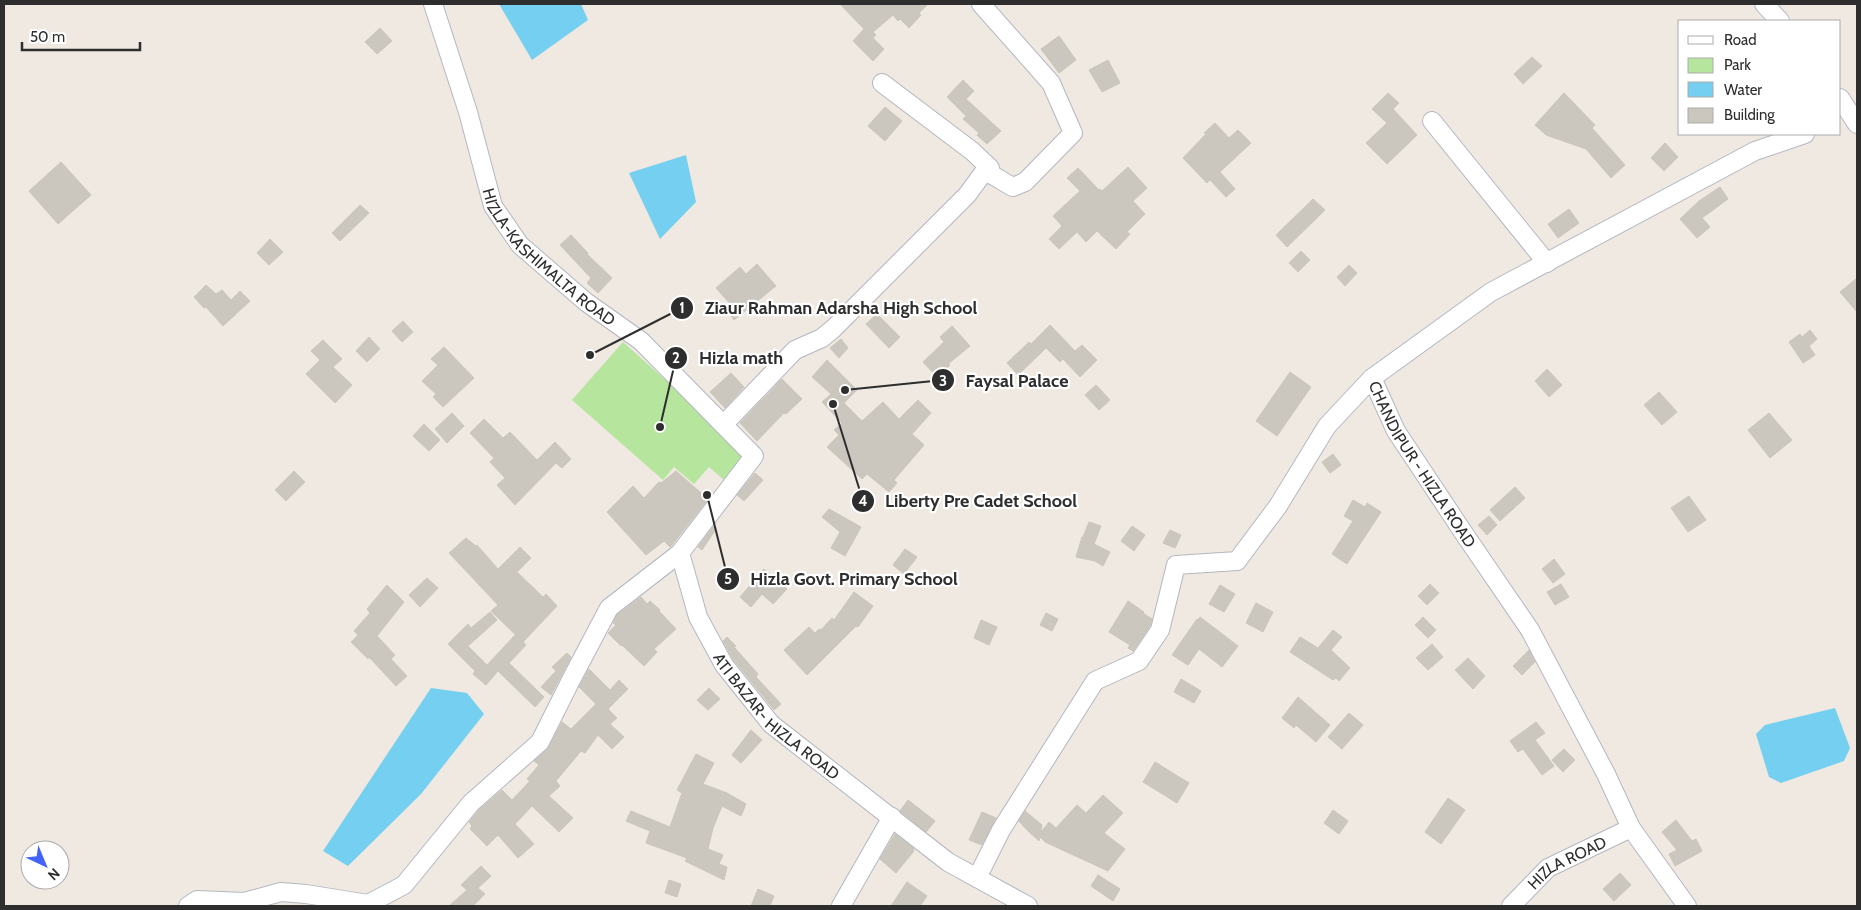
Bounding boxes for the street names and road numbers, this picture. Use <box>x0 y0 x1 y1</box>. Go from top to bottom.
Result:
street label: HIZLA-KASHIMALTA ROAD <box>479 186 619 330</box>
street label: CHANDIPUR - HIZLA ROAD <box>1365 378 1480 551</box>
street label: ATI BAZAR- HIZLA ROAD <box>709 650 843 784</box>
street label: HIZLA ROAD <box>1524 832 1610 893</box>

